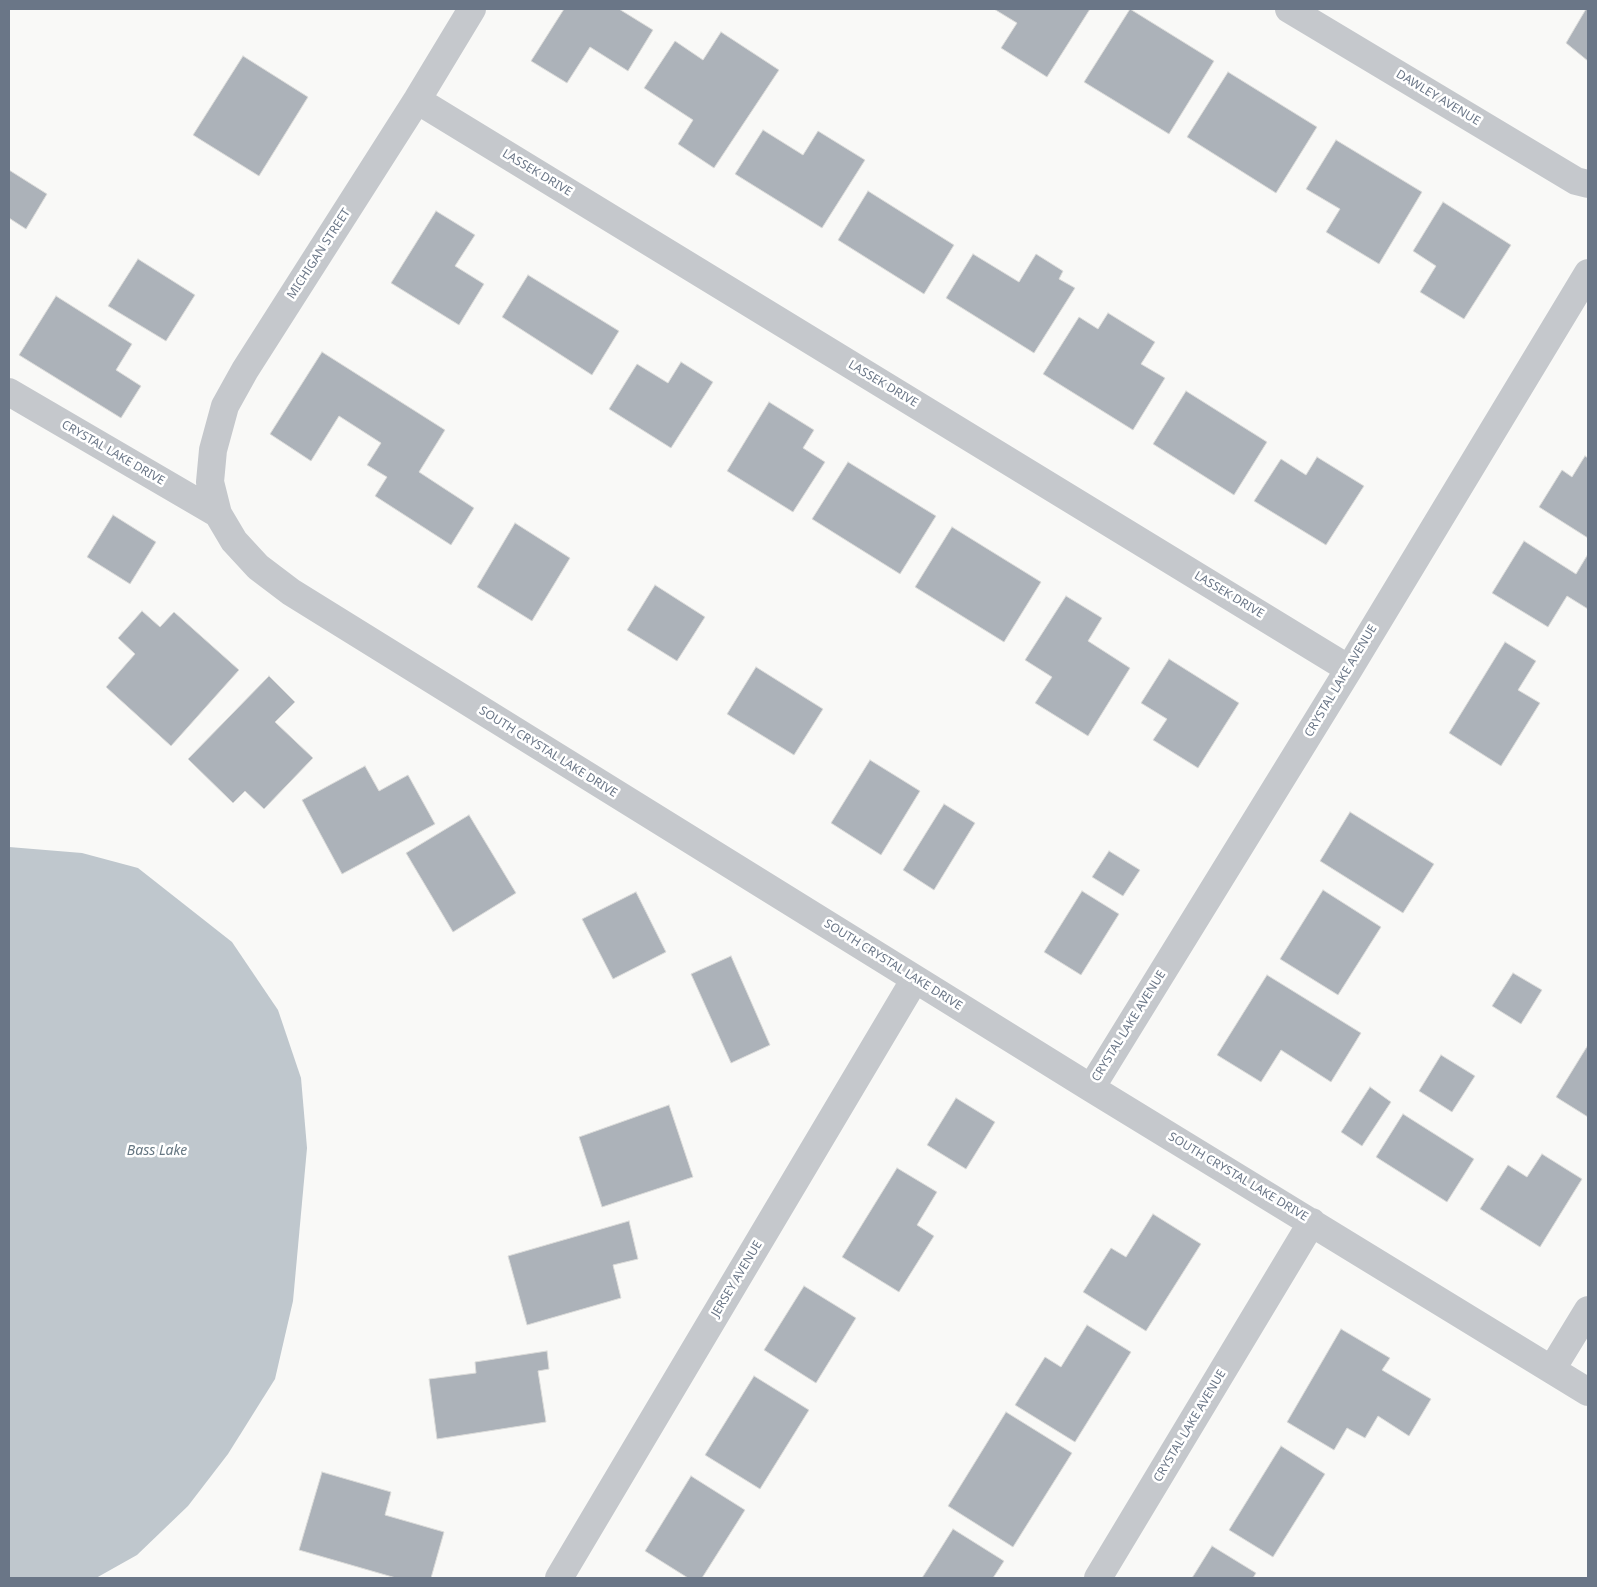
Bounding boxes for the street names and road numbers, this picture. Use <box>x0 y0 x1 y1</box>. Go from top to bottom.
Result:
street label: DAWLEY AVENUE <box>1393 67 1483 129</box>
street label: LASSEK DRIVE <box>500 147 574 199</box>
street label: MICHIGAN STREET <box>284 206 354 302</box>
street label: LASSEK DRIVE <box>846 358 920 410</box>
street label: CRYSTAL LAKE DRIVE <box>59 418 167 488</box>
street label: LASSEK DRIVE <box>1192 569 1266 621</box>
street label: CRYSTAL LAKE AVENUE <box>1302 622 1380 740</box>
street label: SOUTH CRYSTAL LAKE DRIVE <box>476 703 620 801</box>
street label: SOUTH CRYSTAL LAKE DRIVE <box>821 916 965 1014</box>
street label: CRYSTAL LAKE AVENUE <box>1089 968 1169 1084</box>
street label: SOUTH CRYSTAL LAKE DRIVE <box>1166 1130 1310 1224</box>
street label: JERSEY AVENUE <box>709 1238 765 1320</box>
street label: CRYSTAL LAKE AVENUE <box>1151 1367 1229 1485</box>

